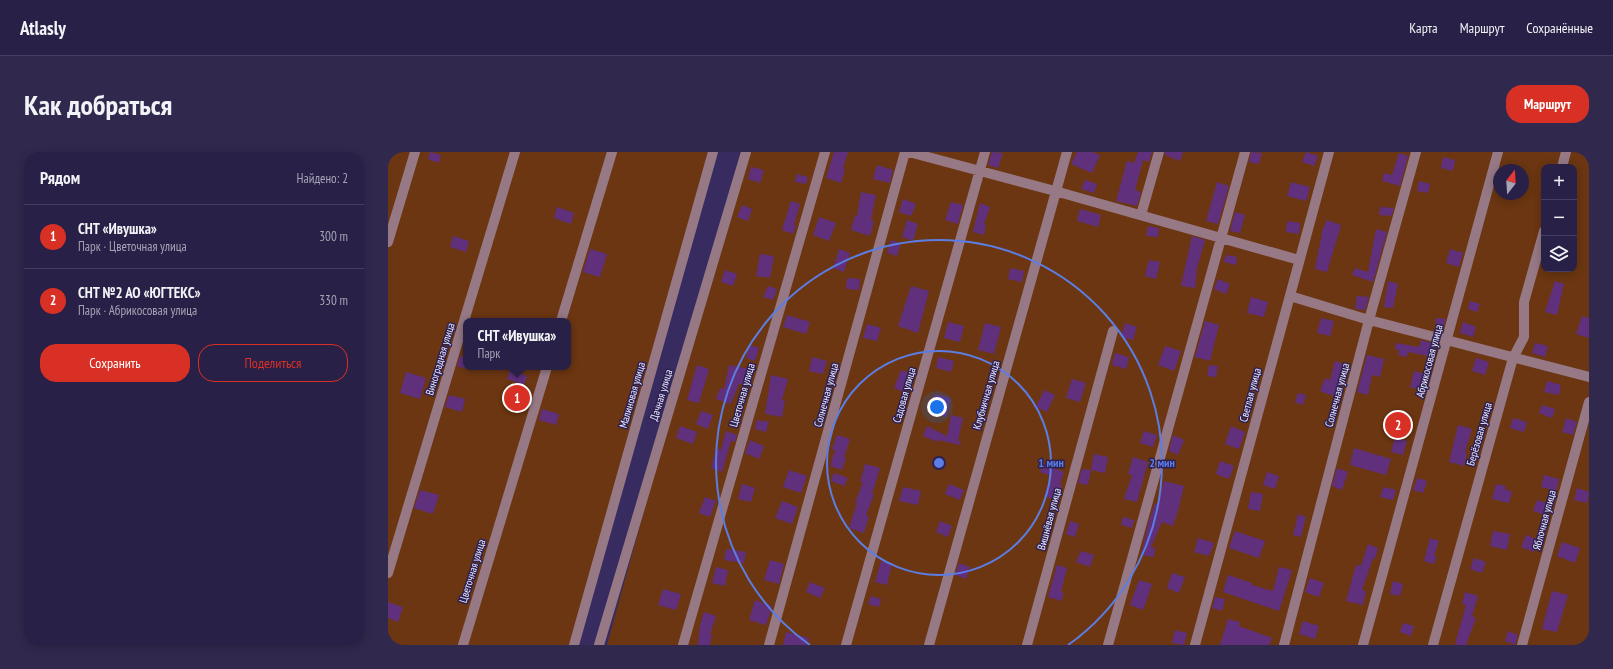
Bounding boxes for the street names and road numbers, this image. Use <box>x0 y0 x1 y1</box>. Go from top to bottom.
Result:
street label: Виноградная улица <box>422 321 458 397</box>
street label: Абрикосовая улица <box>1413 323 1445 399</box>
street label: Клубничная улица <box>969 359 1003 431</box>
street label: Малиновая улица <box>616 360 648 430</box>
street label: Цветочная улица <box>726 361 758 429</box>
street label: Солнечная улица <box>811 361 841 429</box>
street label: Солнечная улица <box>1322 361 1352 429</box>
street label: Садовая улица <box>889 366 919 424</box>
street label: Светлая улица <box>1236 366 1264 424</box>
street label: Дачная улица <box>647 368 675 422</box>
street label: Берёзовая улица <box>1463 401 1495 467</box>
street label: Вишнёвая улица <box>1034 486 1064 552</box>
street label: Яблочная улица <box>1529 488 1559 552</box>
street label: Цветочная улица <box>456 537 488 605</box>

